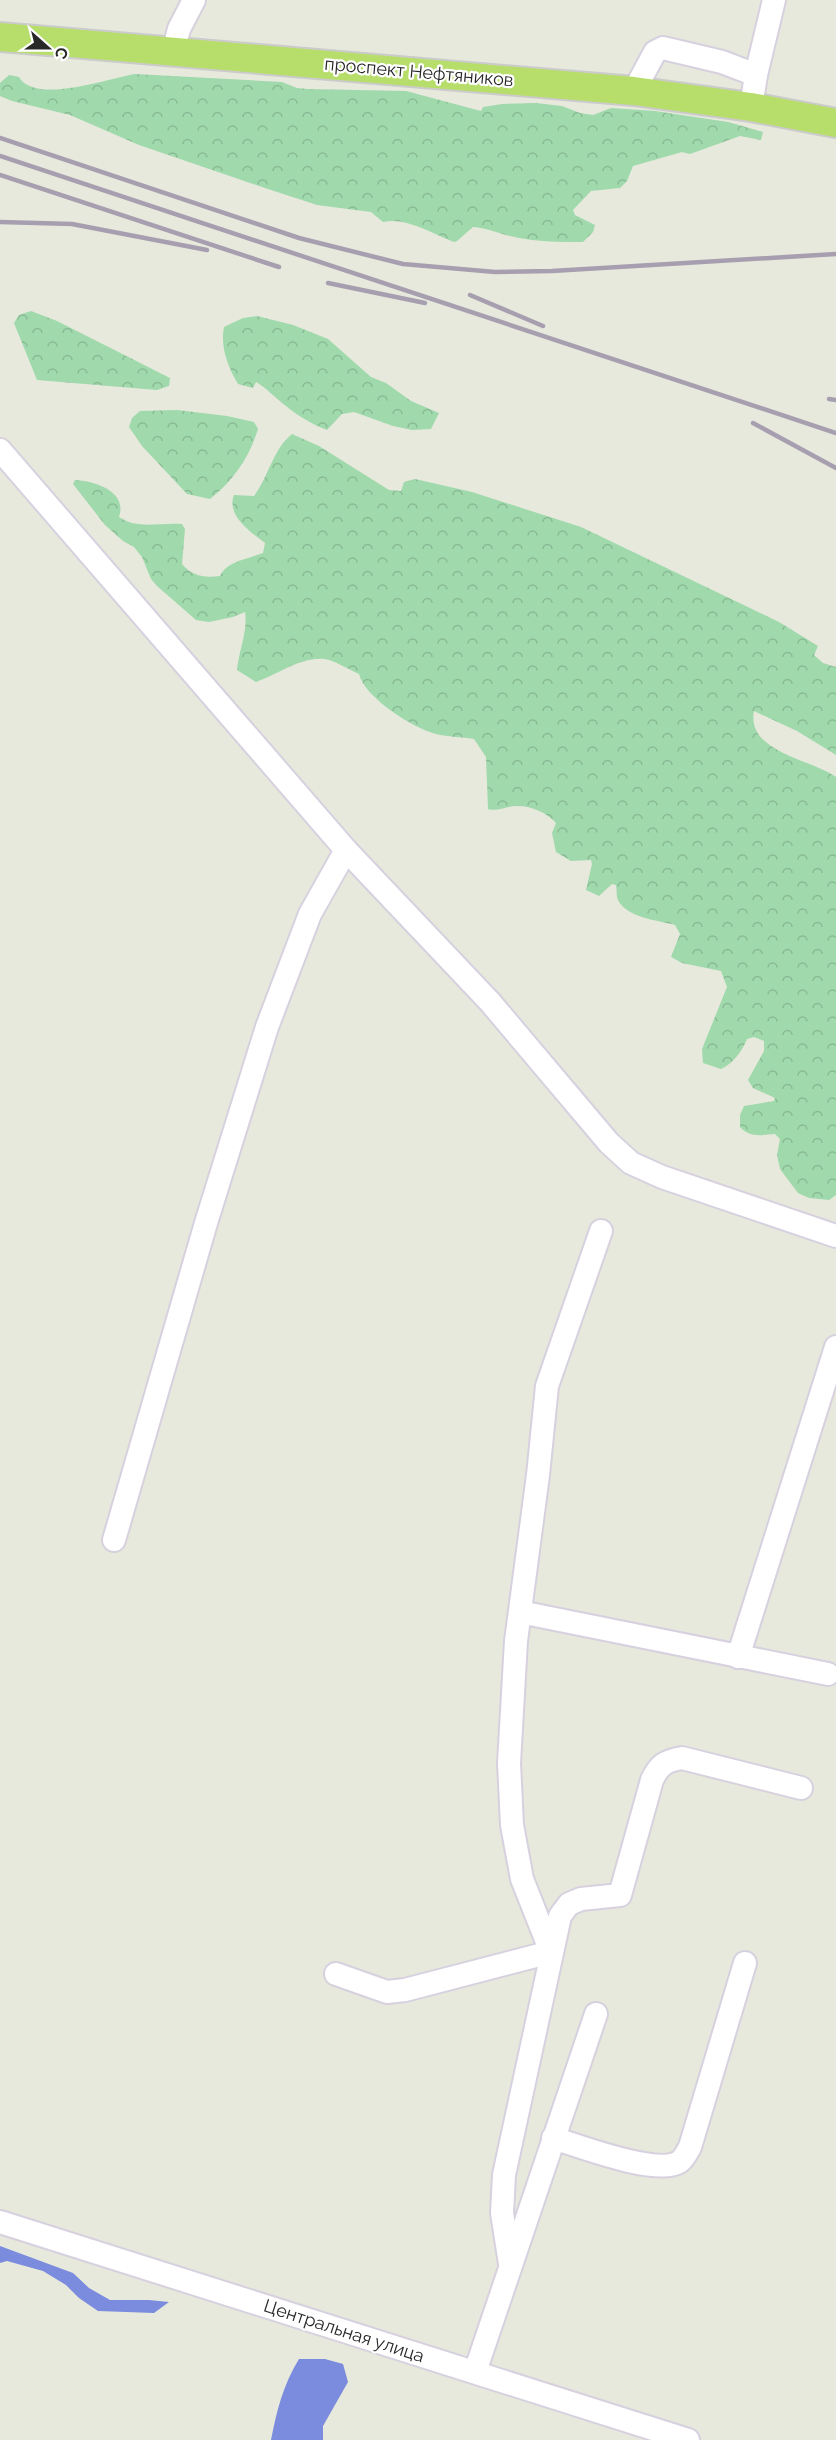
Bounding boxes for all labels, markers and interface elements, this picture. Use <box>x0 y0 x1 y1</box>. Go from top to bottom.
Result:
north arrow <box>18 18 78 78</box>
text: С <box>51 45 72 62</box>
street label: проспект Нефтяников <box>324 53 514 90</box>
street label: Центральная улица <box>261 2295 427 2366</box>

